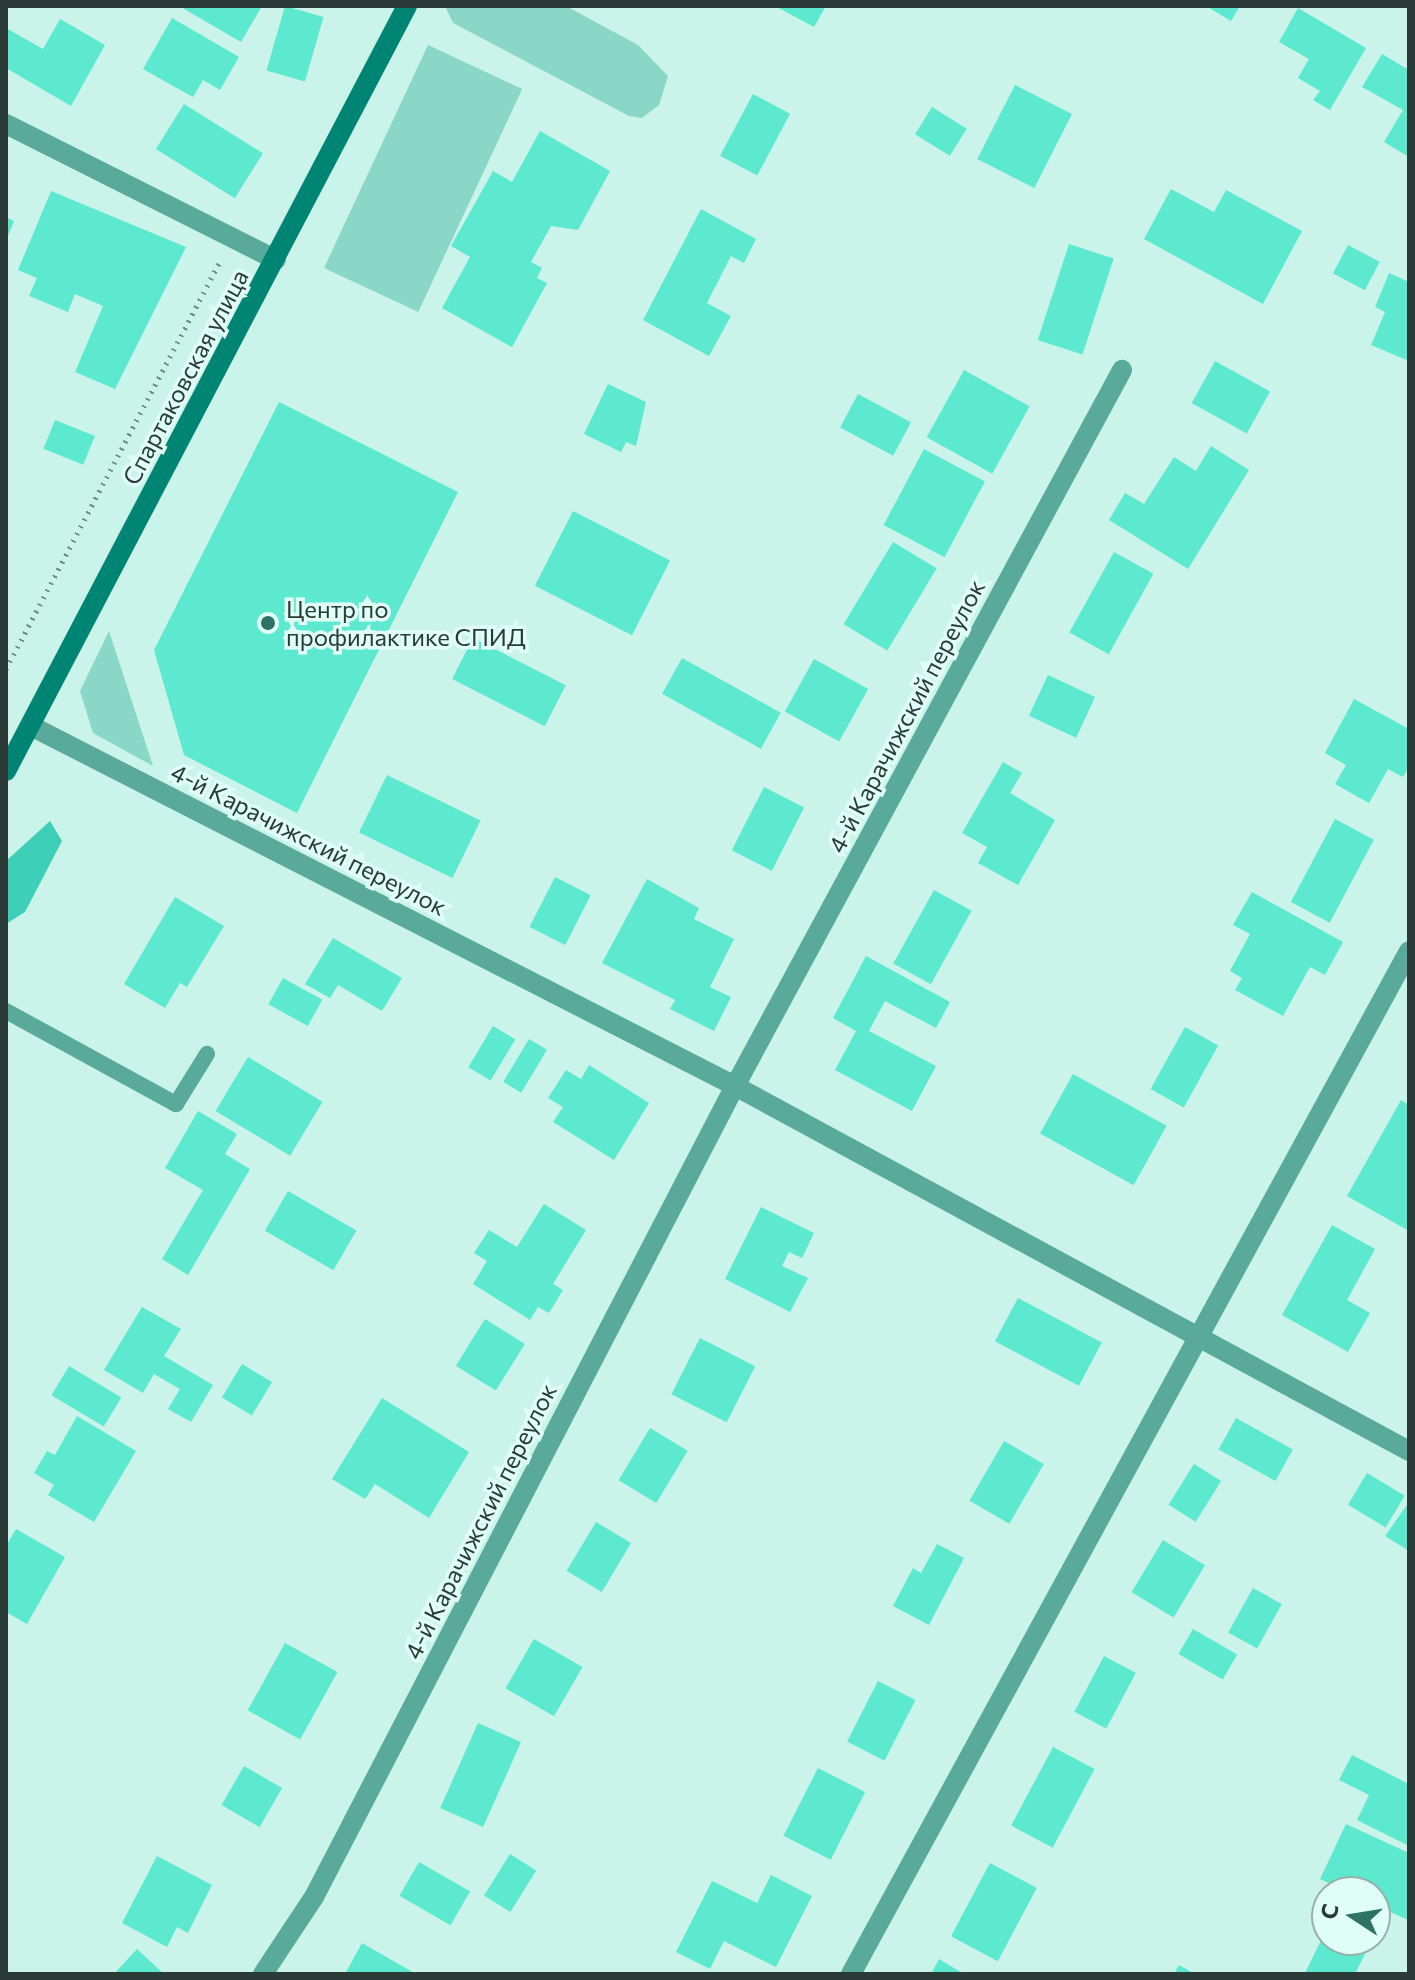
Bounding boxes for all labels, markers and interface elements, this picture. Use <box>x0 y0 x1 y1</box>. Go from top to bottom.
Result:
street label: Спартаковская улица <box>116 265 254 489</box>
street label: 4-й Карачижский переулок <box>822 575 990 857</box>
place label: Центр по профилактике СПИД <box>286 595 526 651</box>
marker: Центр по профилактике СПИД <box>257 612 279 634</box>
street label: 4-й Карачижский переулок <box>167 757 451 921</box>
street label: 4-й Карачижский переулок <box>398 1379 562 1663</box>
north arrow <box>1311 1876 1391 1956</box>
text: С <box>1314 1901 1344 1921</box>

